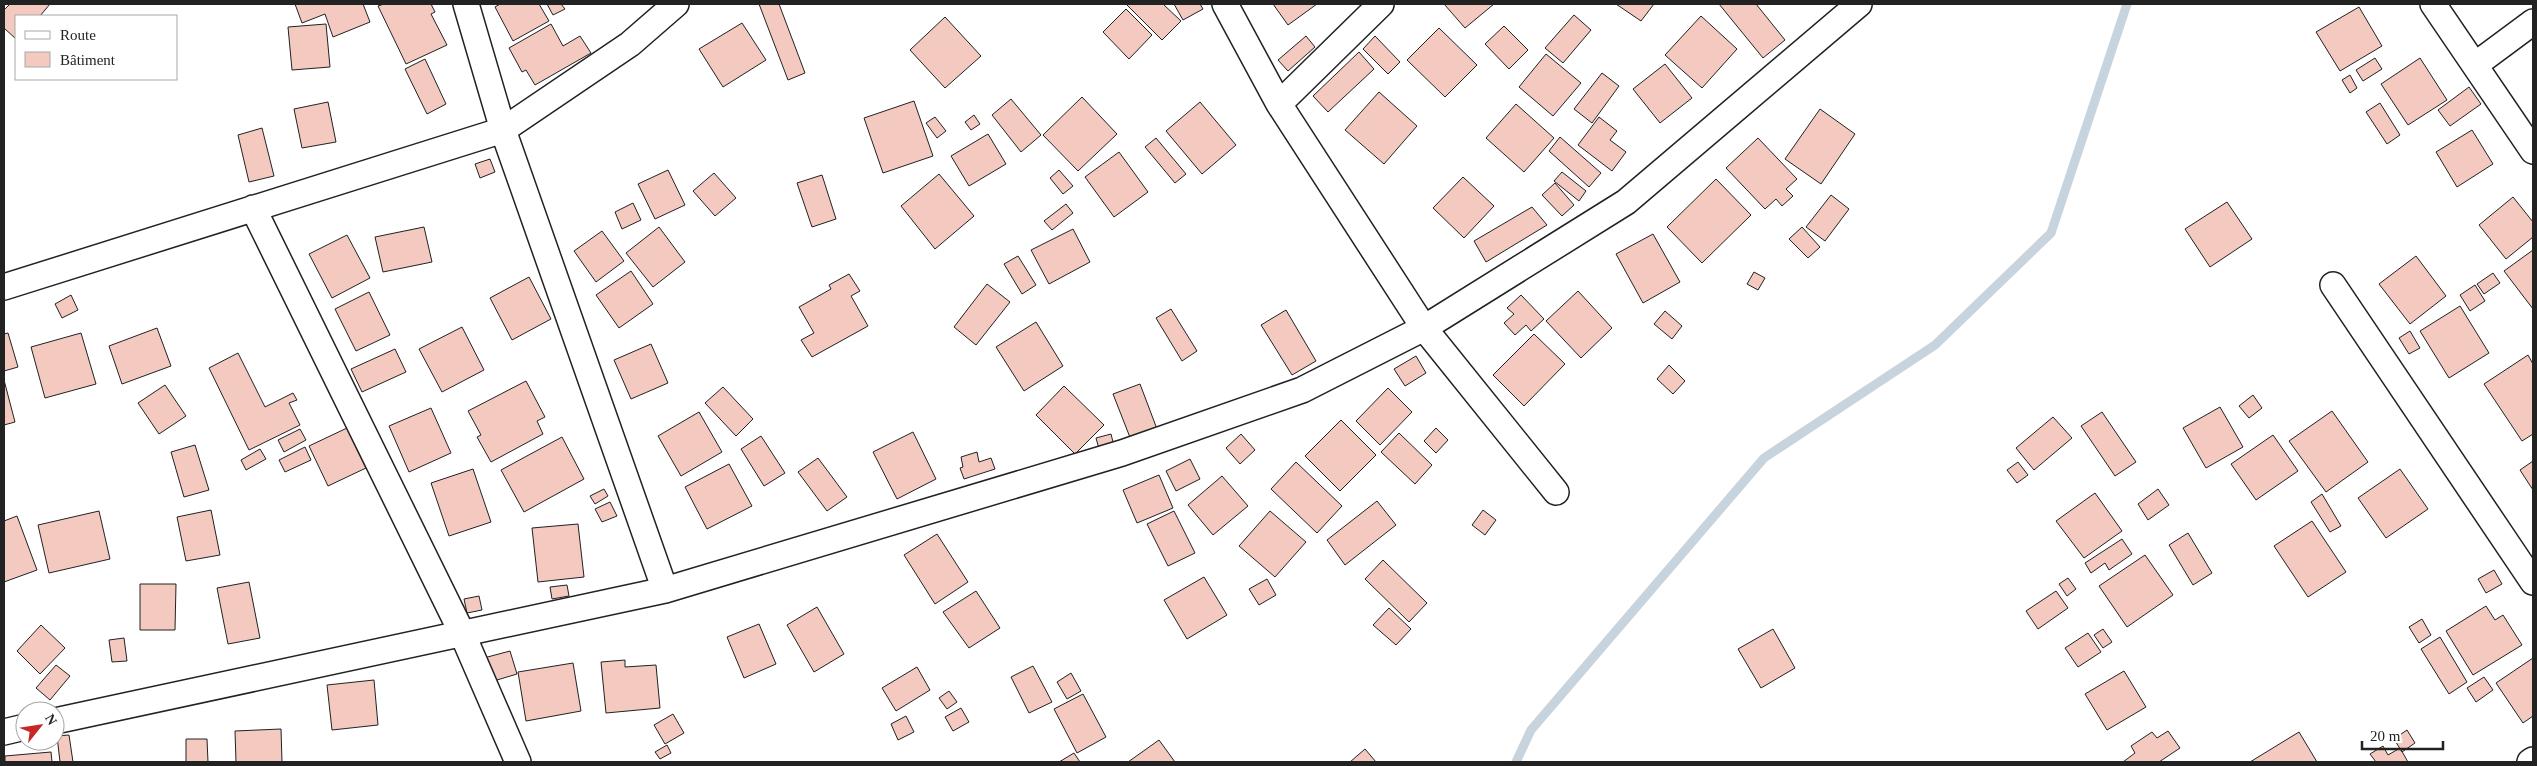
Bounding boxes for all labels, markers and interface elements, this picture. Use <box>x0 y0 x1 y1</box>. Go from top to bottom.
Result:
legend <box>15 15 178 80</box>
text: Route <box>60 27 96 43</box>
text: Bâtiment <box>60 52 116 68</box>
north arrow <box>15 701 65 751</box>
text: N <box>42 712 60 728</box>
scale bar <box>2362 718 2443 750</box>
text: 20 m <box>2370 728 2401 744</box>

